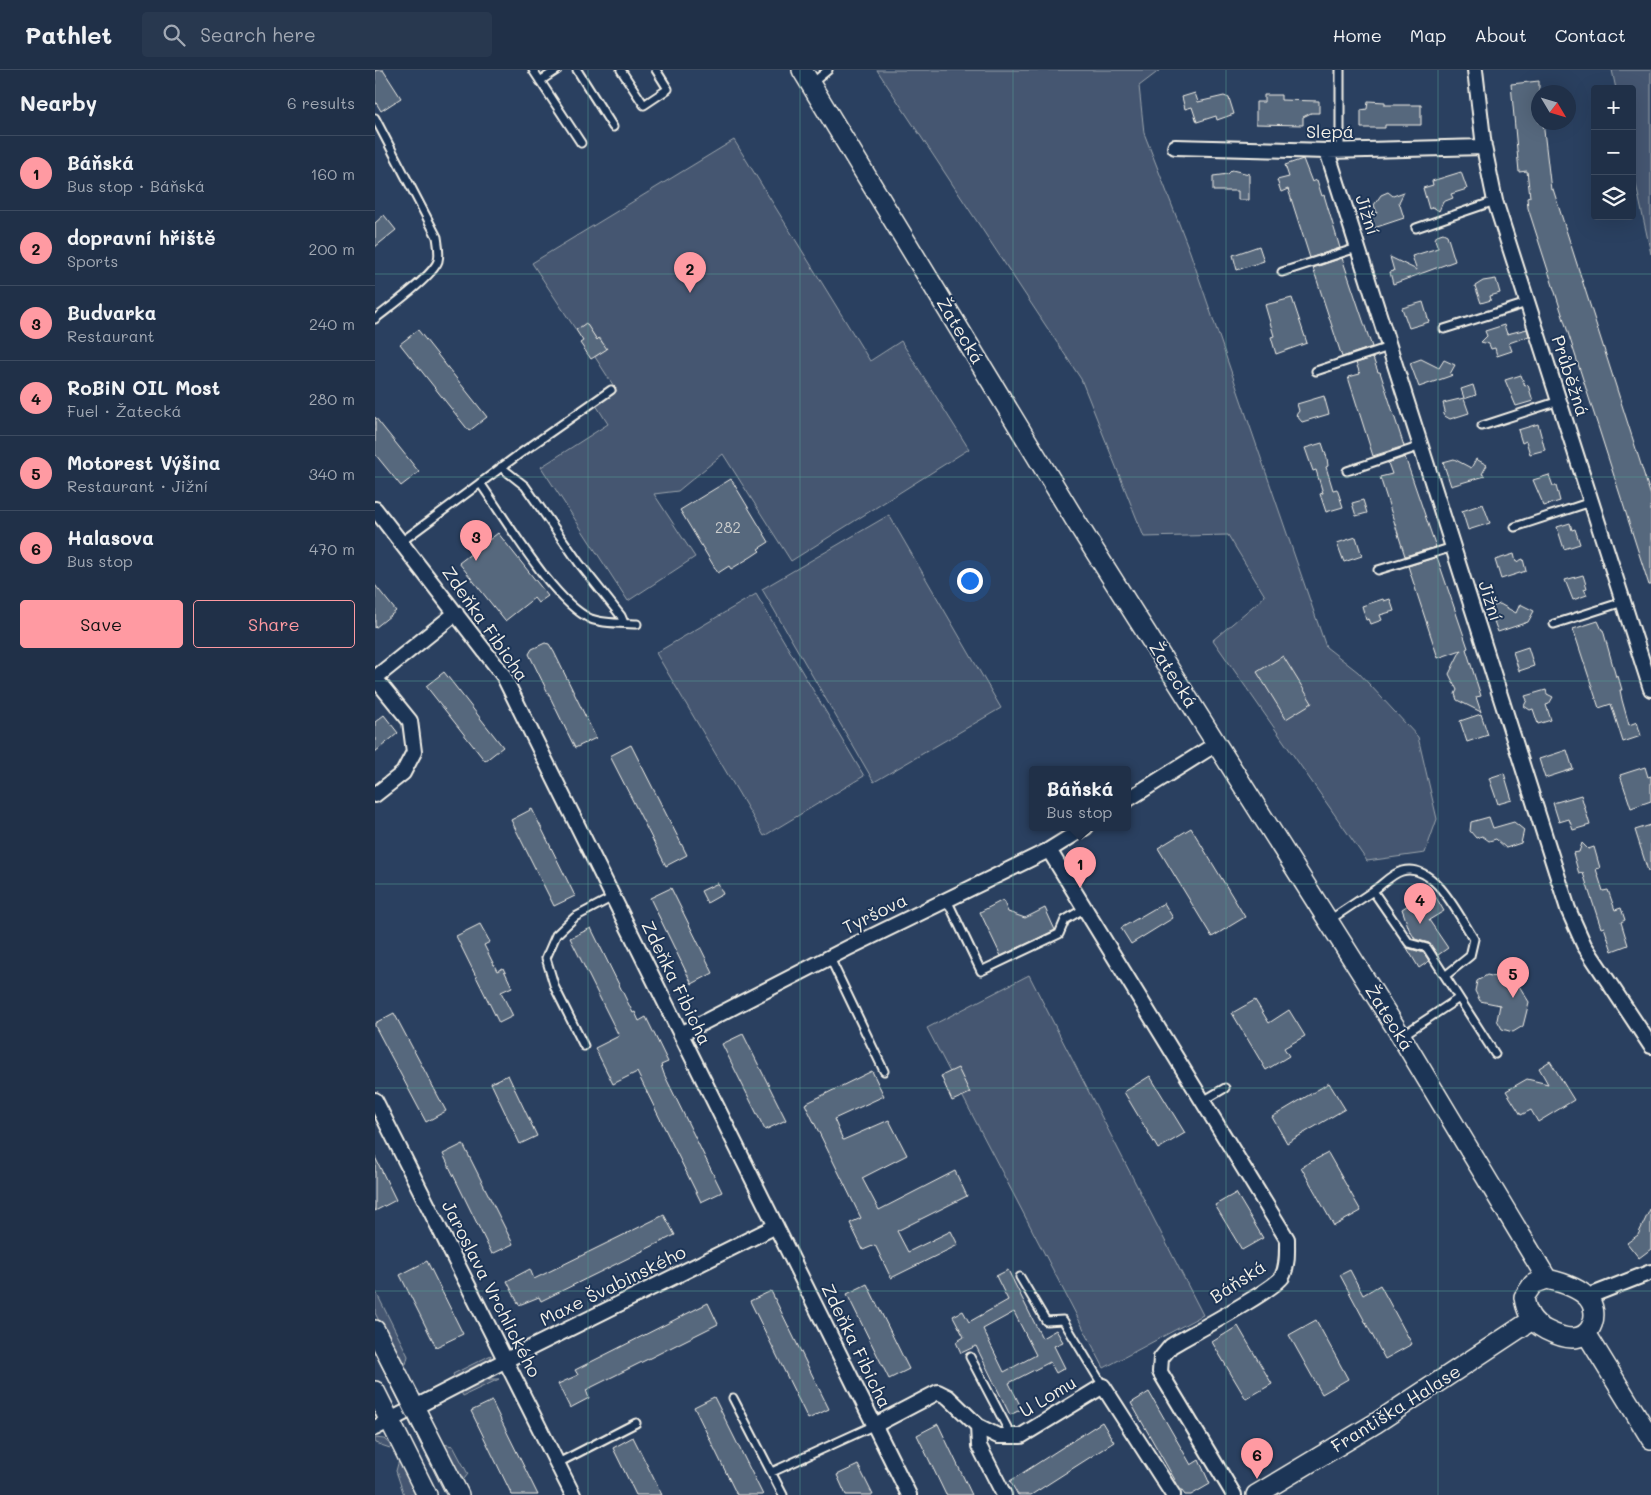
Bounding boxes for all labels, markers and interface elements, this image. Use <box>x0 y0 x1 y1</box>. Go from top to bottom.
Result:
search box <box>142 12 492 57</box>
text: Pathlet <box>25 19 112 50</box>
icon: search <box>160 21 188 49</box>
text: Search here <box>200 22 316 47</box>
text: Home <box>1333 23 1382 47</box>
text: Map <box>1410 23 1446 47</box>
text: About <box>1474 23 1527 47</box>
text: Contact <box>1555 23 1626 47</box>
north arrow <box>1531 85 1576 130</box>
map controls <box>1591 85 1636 220</box>
button: + <box>1591 85 1636 130</box>
text: Nearby <box>20 89 97 116</box>
text: 6 results <box>287 92 355 113</box>
street label: Slepá <box>1306 119 1354 143</box>
button: − <box>1591 130 1636 175</box>
text: Báňská <box>67 150 134 175</box>
text: 1 <box>32 163 40 184</box>
text: 160 m <box>310 163 355 184</box>
text: Bus stop · Báňská <box>67 175 205 196</box>
button: layers <box>1591 175 1636 220</box>
street label: Jižní <box>1350 191 1386 238</box>
text: dopravní hřiště <box>67 225 216 250</box>
text: 2 <box>32 238 40 259</box>
text: 200 m <box>308 238 355 259</box>
text: Sports <box>67 250 118 271</box>
pin: 2 <box>674 252 706 293</box>
street label: Žatecká <box>932 293 990 368</box>
text: Budvarka <box>67 300 157 325</box>
text: 3 <box>31 313 41 334</box>
text: 240 m <box>309 313 355 334</box>
text: Restaurant <box>67 325 155 346</box>
street label: Průběžná <box>1547 332 1595 419</box>
text: RoBiN OIL Most <box>67 375 220 400</box>
text: 4 <box>31 388 41 409</box>
text: 280 m <box>309 388 355 409</box>
text: Fuel · Žatecká <box>67 400 181 421</box>
text: Motorest Výšina <box>67 450 220 475</box>
text: 5 <box>31 463 41 484</box>
text: 340 m <box>308 463 355 484</box>
text: Restaurant · Jižní <box>67 475 208 496</box>
house number: 282 <box>715 517 741 537</box>
pin: 3 <box>460 520 492 561</box>
text: Halasova <box>67 525 154 550</box>
text: 6 <box>31 538 41 559</box>
text: 470 m <box>309 538 355 559</box>
text: Bus stop <box>67 550 133 571</box>
street label: Zdeňka Fibicha <box>437 561 535 686</box>
your location <box>957 568 983 594</box>
street label: Jižní <box>1473 577 1509 624</box>
button: Save <box>20 600 183 648</box>
button: Share <box>193 600 355 648</box>
street label: Žatecká <box>1144 637 1204 712</box>
popup <box>1029 766 1131 831</box>
text: Báňská <box>1047 776 1113 801</box>
text: Bus stop <box>1047 801 1112 822</box>
pin: 1 <box>1064 847 1096 888</box>
pin: 4 <box>1404 883 1436 924</box>
street label: Tyršova <box>838 887 911 939</box>
street label: Zdeňka Fibicha <box>636 916 717 1049</box>
pin: 5 <box>1497 957 1529 998</box>
street label: Žatecká <box>1360 980 1420 1055</box>
street label: Jaroslava Vrchlického <box>437 1196 547 1381</box>
street label: Maxe Švabinského <box>536 1239 690 1331</box>
street label: Báňská <box>1205 1254 1270 1308</box>
street label: Zdeňka Fibicha <box>816 1279 897 1412</box>
street label: Františka Halase <box>1326 1359 1465 1458</box>
street label: U Lomu <box>1015 1370 1080 1422</box>
pin: 6 <box>1241 1438 1273 1479</box>

